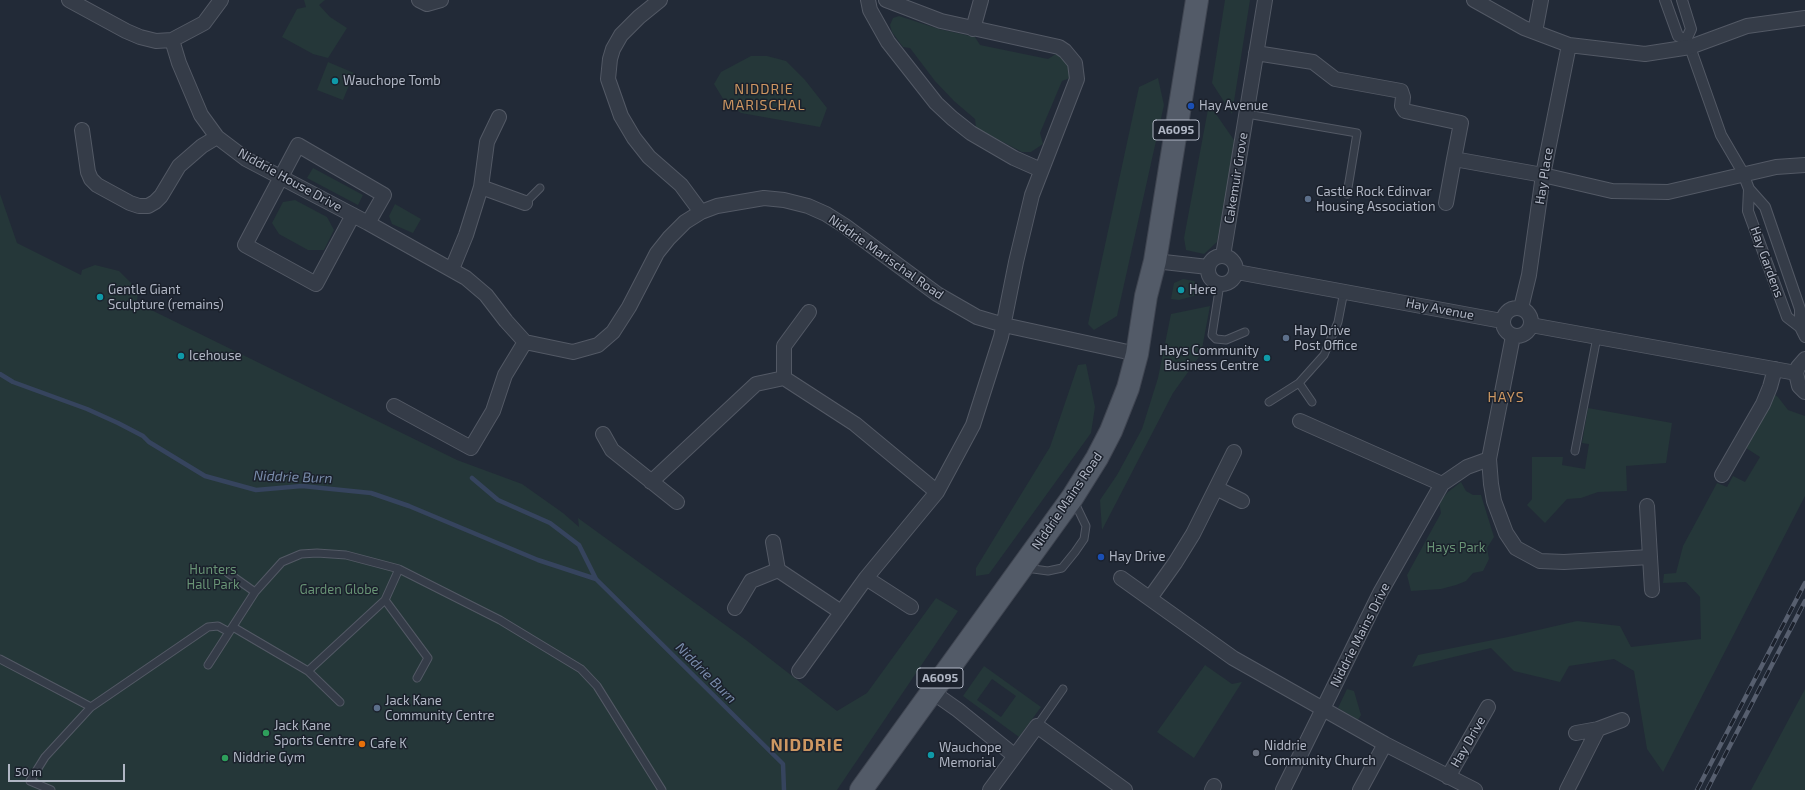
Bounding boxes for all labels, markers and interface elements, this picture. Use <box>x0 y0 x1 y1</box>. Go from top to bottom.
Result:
place label: Wauchope Tomb <box>343 73 441 89</box>
marker: Wauchope Tomb <box>330 76 340 86</box>
district label: NIDDRIE MARISCHAL <box>722 81 806 114</box>
place label: Hay Avenue <box>1199 98 1268 114</box>
marker: Hay Avenue <box>1186 101 1196 111</box>
road number: A6095 <box>1153 120 1199 140</box>
street label: Cakemuir Grove <box>1221 131 1251 225</box>
street label: Niddrie House Drive <box>235 145 345 215</box>
street label: Hay Place <box>1532 146 1556 206</box>
place label: Castle Rock Edinvar Housing Association <box>1316 184 1436 215</box>
marker: Castle Rock Edinvar Housing Association <box>1303 194 1313 204</box>
street label: Niddrie Marischal Road <box>825 211 947 303</box>
street label: Hay Gardens <box>1747 224 1787 300</box>
place label: Gentle Giant Sculpture (remains) <box>108 282 224 313</box>
place label: Here <box>1189 282 1217 298</box>
marker: Here <box>1176 285 1186 295</box>
marker: Gentle Giant Sculpture (remains) <box>95 292 105 302</box>
street label: Hay Avenue <box>1405 295 1475 323</box>
place label: Hay Drive Post Office <box>1294 323 1357 354</box>
marker: Hay Drive Post Office <box>1281 333 1291 343</box>
place label: Hays Community Business Centre <box>1159 343 1259 374</box>
place label: Icehouse <box>189 348 242 364</box>
marker: Icehouse <box>176 351 186 361</box>
marker: Hays Community Business Centre <box>1262 353 1272 363</box>
district label: HAYS <box>1487 389 1525 405</box>
street label: Niddrie Mains Road <box>1029 449 1105 553</box>
water label: Niddrie Burn <box>253 467 333 487</box>
park label: Hays Park <box>1427 540 1485 556</box>
place label: Hay Drive <box>1109 549 1165 565</box>
marker: Hay Drive <box>1096 552 1106 562</box>
park label: Hunters Hall Park <box>186 562 240 593</box>
street label: Niddrie Mains Drive <box>1327 580 1393 690</box>
park label: Garden Globe <box>299 582 379 598</box>
water label: Niddrie Burn <box>672 639 740 707</box>
road number: A6095 <box>917 668 963 688</box>
place label: Jack Kane Community Centre <box>385 693 494 724</box>
marker: Jack Kane Community Centre <box>372 703 382 713</box>
street label: Hay Drive <box>1447 714 1489 770</box>
place label: Jack Kane Sports Centre <box>274 718 355 749</box>
marker: Jack Kane Sports Centre <box>261 728 271 738</box>
district label: NIDDRIE <box>770 735 844 755</box>
place label: Cafe K <box>370 736 407 752</box>
place label: Niddrie Community Church <box>1264 738 1376 769</box>
marker: Cafe K <box>357 739 367 749</box>
place label: Wauchope Memorial <box>939 740 1002 771</box>
marker: Niddrie Community Church <box>1251 748 1261 758</box>
place label: Niddrie Gym <box>233 750 305 766</box>
marker: Wauchope Memorial <box>926 750 936 760</box>
marker: Niddrie Gym <box>220 753 230 763</box>
scale bar <box>10 756 127 782</box>
text: 50 m <box>15 764 42 778</box>

